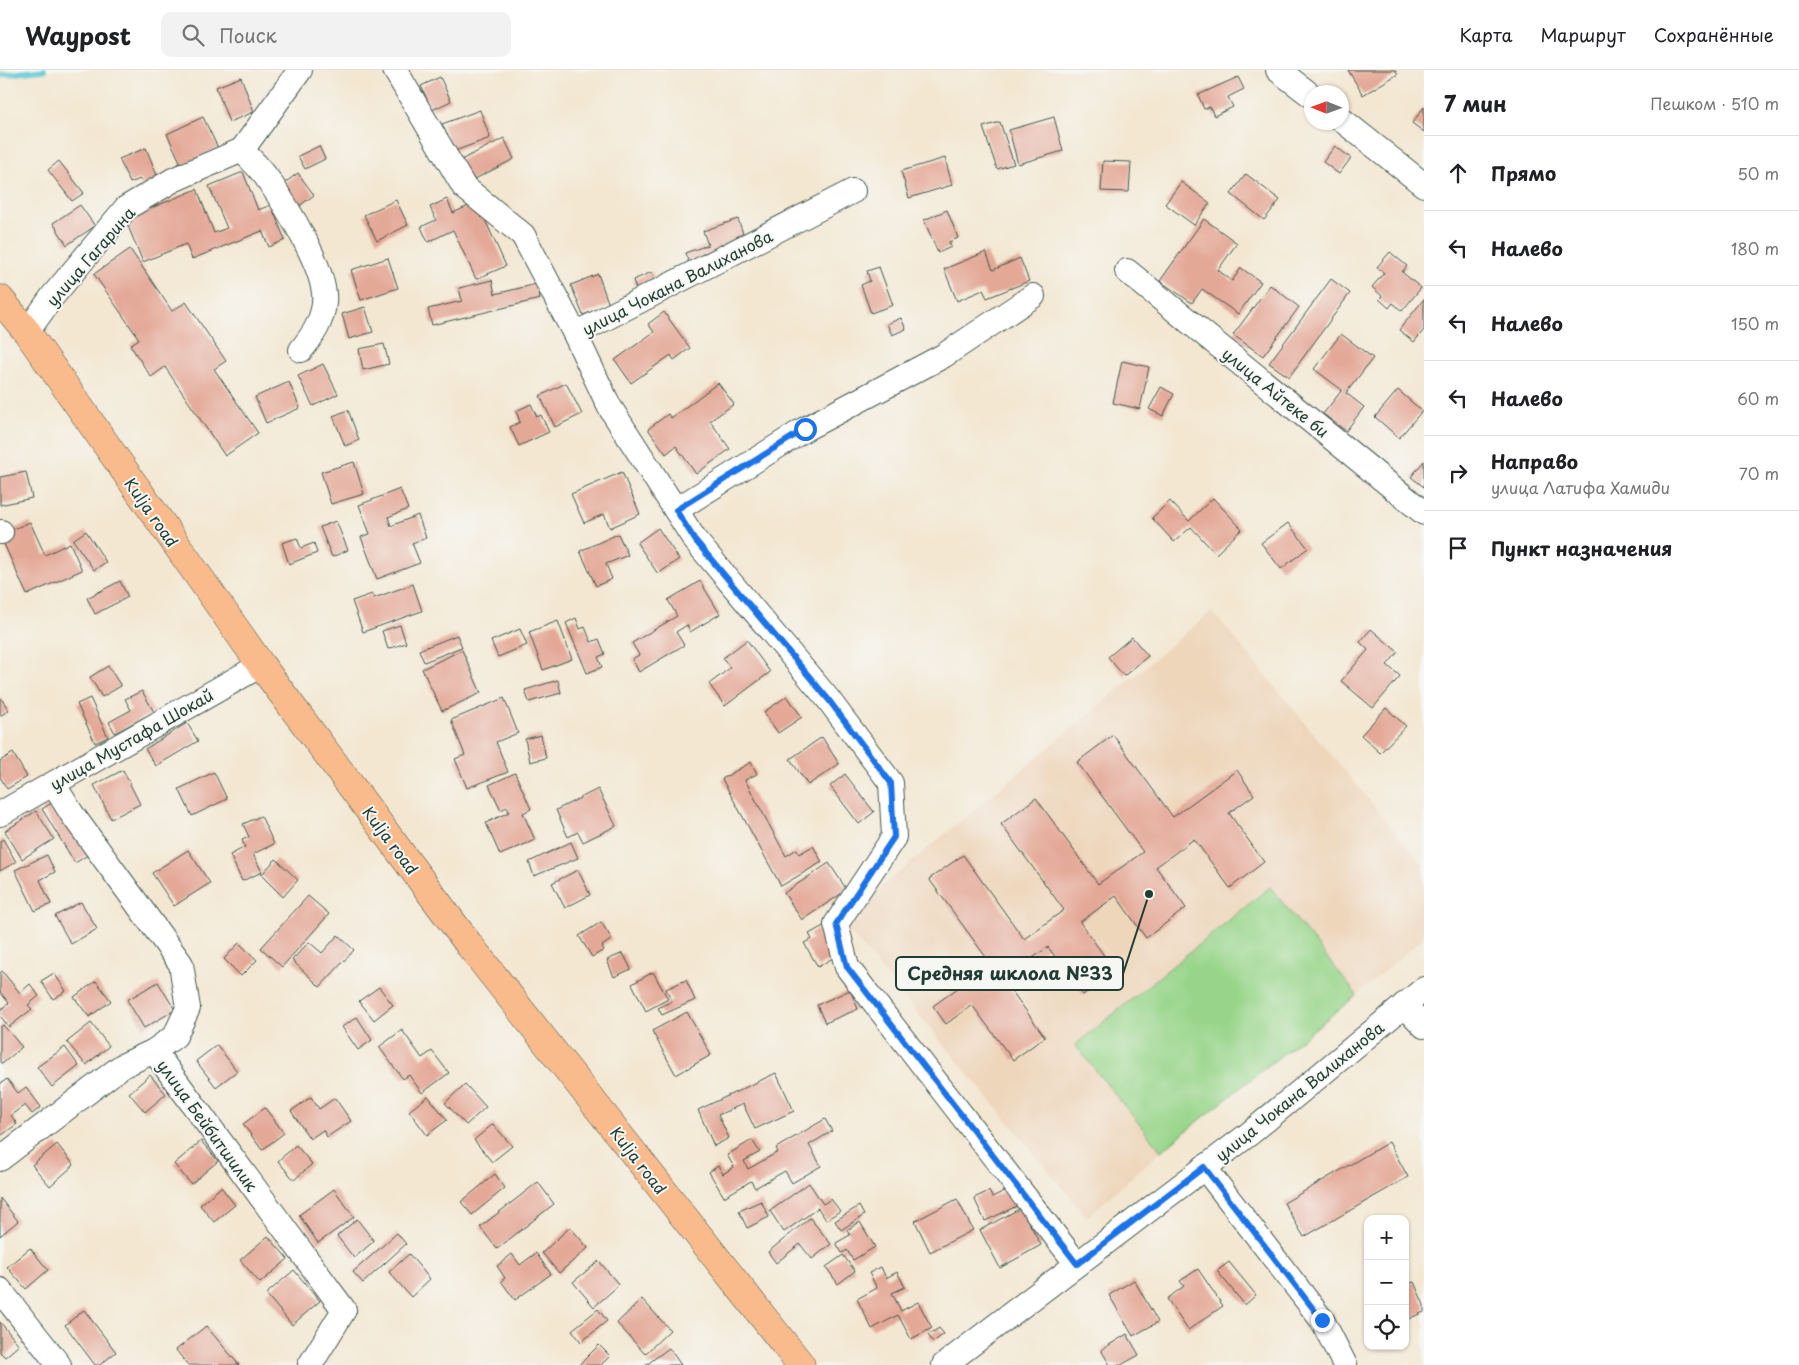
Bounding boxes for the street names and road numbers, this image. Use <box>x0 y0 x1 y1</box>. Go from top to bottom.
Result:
street label: улица Гагарина <box>40 201 140 311</box>
street label: улица Чокана Валиханова <box>578 223 777 341</box>
street label: улица Айтеке би <box>1217 341 1335 443</box>
street label: Kulja road <box>119 472 185 552</box>
street label: улица Мустафа Шокай <box>45 682 217 796</box>
street label: Kulja road <box>357 801 425 879</box>
street label: улица Чокана Валиханова <box>1209 1015 1389 1167</box>
street label: улица Бейбитшилик <box>152 1054 264 1196</box>
street label: Kulja road <box>605 1121 673 1199</box>

